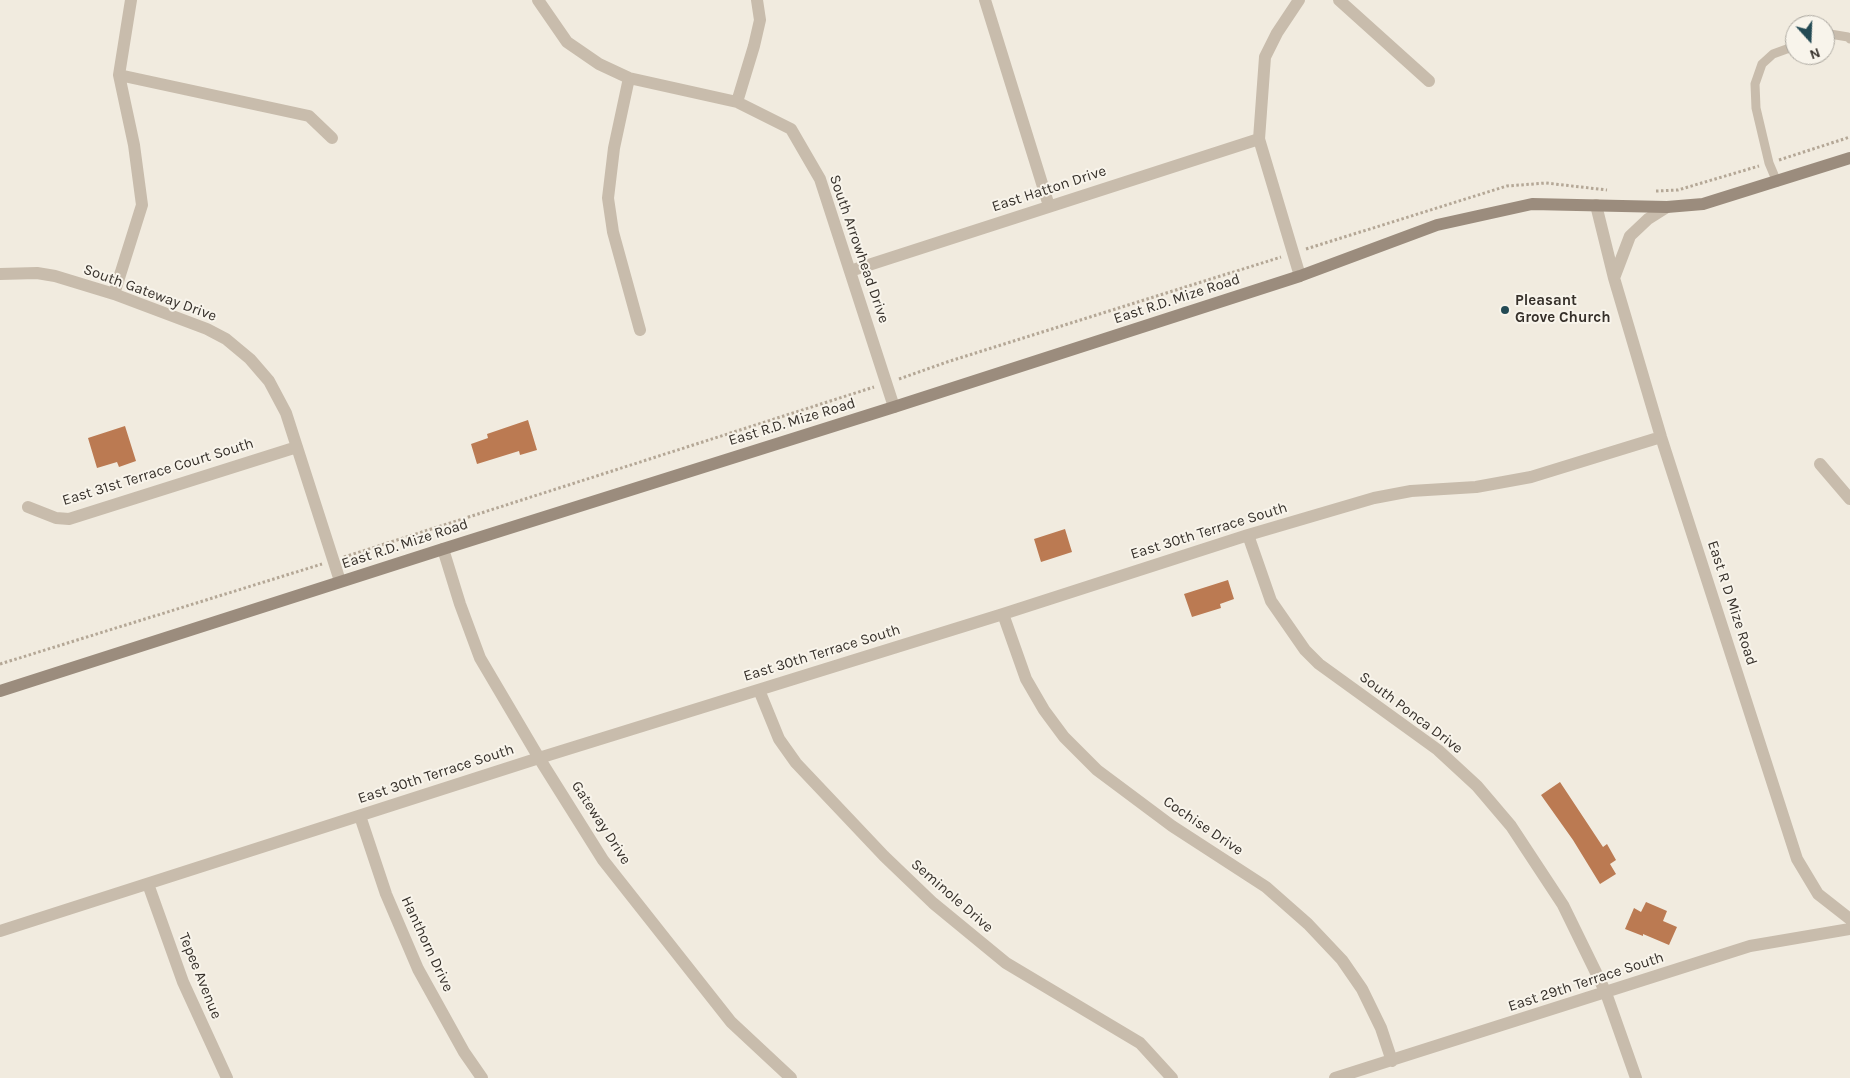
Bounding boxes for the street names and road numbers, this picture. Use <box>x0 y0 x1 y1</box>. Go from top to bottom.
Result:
street label: East Hatton Drive <box>990 162 1108 216</box>
street label: South Arrowhead Drive <box>825 172 893 326</box>
street label: South Gateway Drive <box>81 261 219 325</box>
street label: East R.D. Mize Road <box>1112 270 1242 328</box>
street label: East R.D. Mize Road <box>726 394 858 450</box>
street label: East 31st Terrace Court South <box>60 434 256 510</box>
street label: East 30th Terrace South <box>1128 499 1290 563</box>
street label: East R.D. Mize Road <box>340 515 470 573</box>
street label: East R D Mize Road <box>1703 538 1761 668</box>
street label: East 30th Terrace South <box>741 621 903 685</box>
street label: South Ponca Drive <box>1356 668 1466 758</box>
street label: East 30th Terrace South <box>356 740 516 808</box>
street label: Gateway Drive <box>567 778 635 868</box>
street label: Cochise Drive <box>1159 793 1247 859</box>
street label: Seminole Drive <box>907 855 997 937</box>
street label: Hanthorn Drive <box>397 893 457 995</box>
street label: Tepee Avenue <box>175 930 225 1022</box>
street label: East 29th Terrace South <box>1506 948 1666 1016</box>

